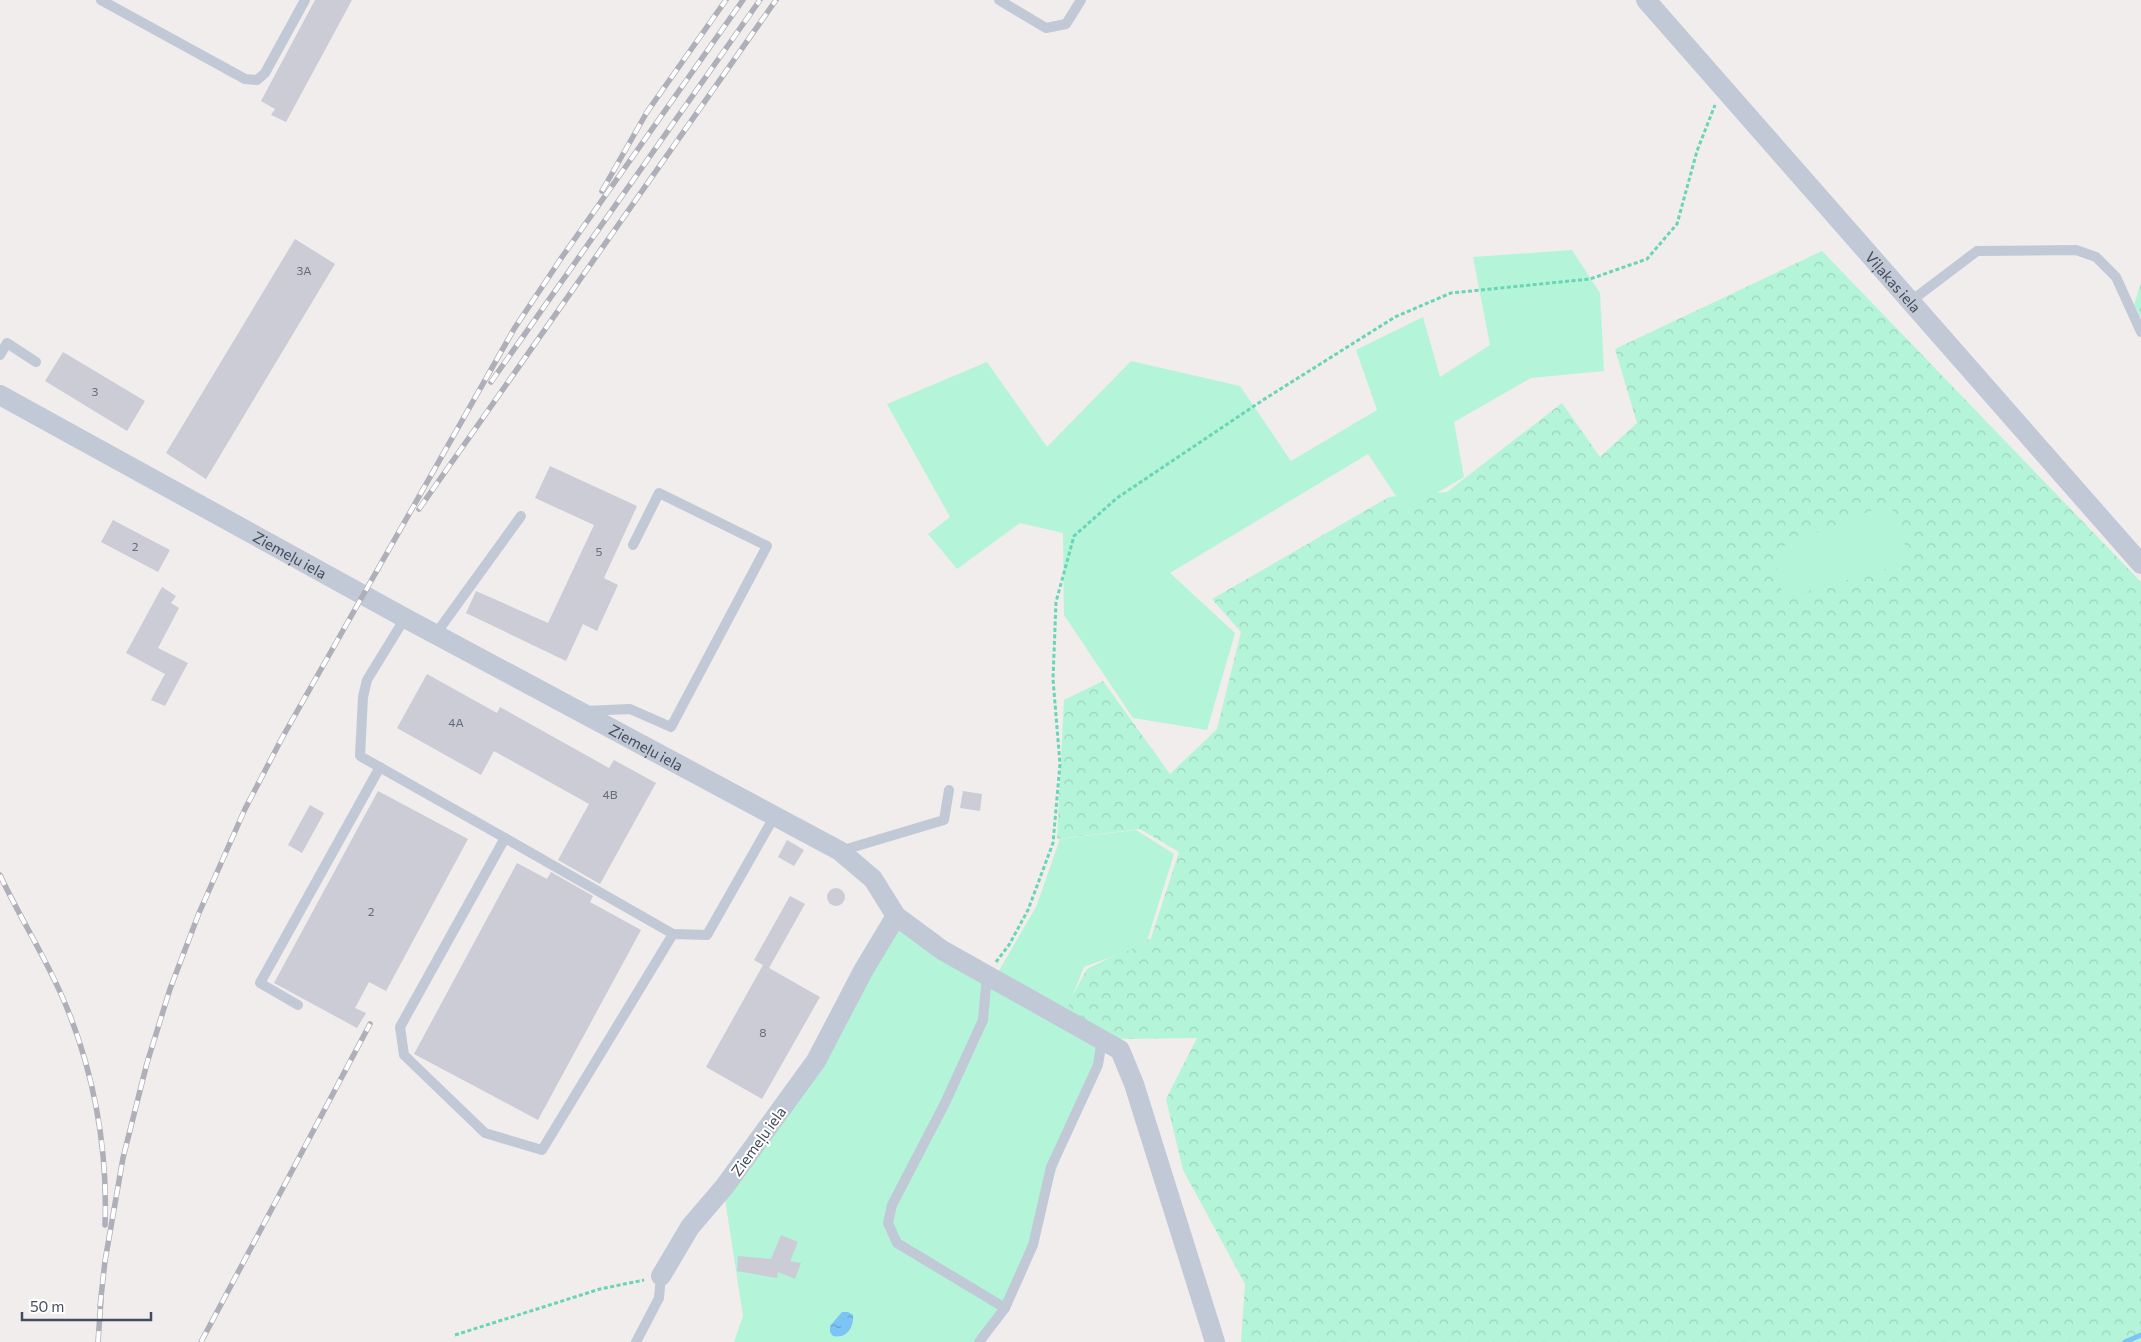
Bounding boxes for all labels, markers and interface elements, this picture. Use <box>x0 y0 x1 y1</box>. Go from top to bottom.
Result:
street label: Viļakas iela <box>1862 248 1925 316</box>
house number: 3A <box>297 263 311 277</box>
house number: 3 <box>92 384 99 398</box>
street label: Ziemeļu iela <box>250 527 330 582</box>
house number: 2 <box>132 539 139 553</box>
house number: 5 <box>596 544 603 558</box>
house number: 4A <box>448 715 464 729</box>
street label: Ziemeļu iela <box>606 720 686 774</box>
house number: 4B <box>603 787 618 801</box>
house number: 2 <box>368 904 375 918</box>
house number: 8 <box>759 1025 767 1039</box>
street label: Ziemeļu iela <box>727 1103 791 1180</box>
scale bar <box>22 1290 151 1322</box>
text: 50 m <box>30 1297 64 1315</box>

